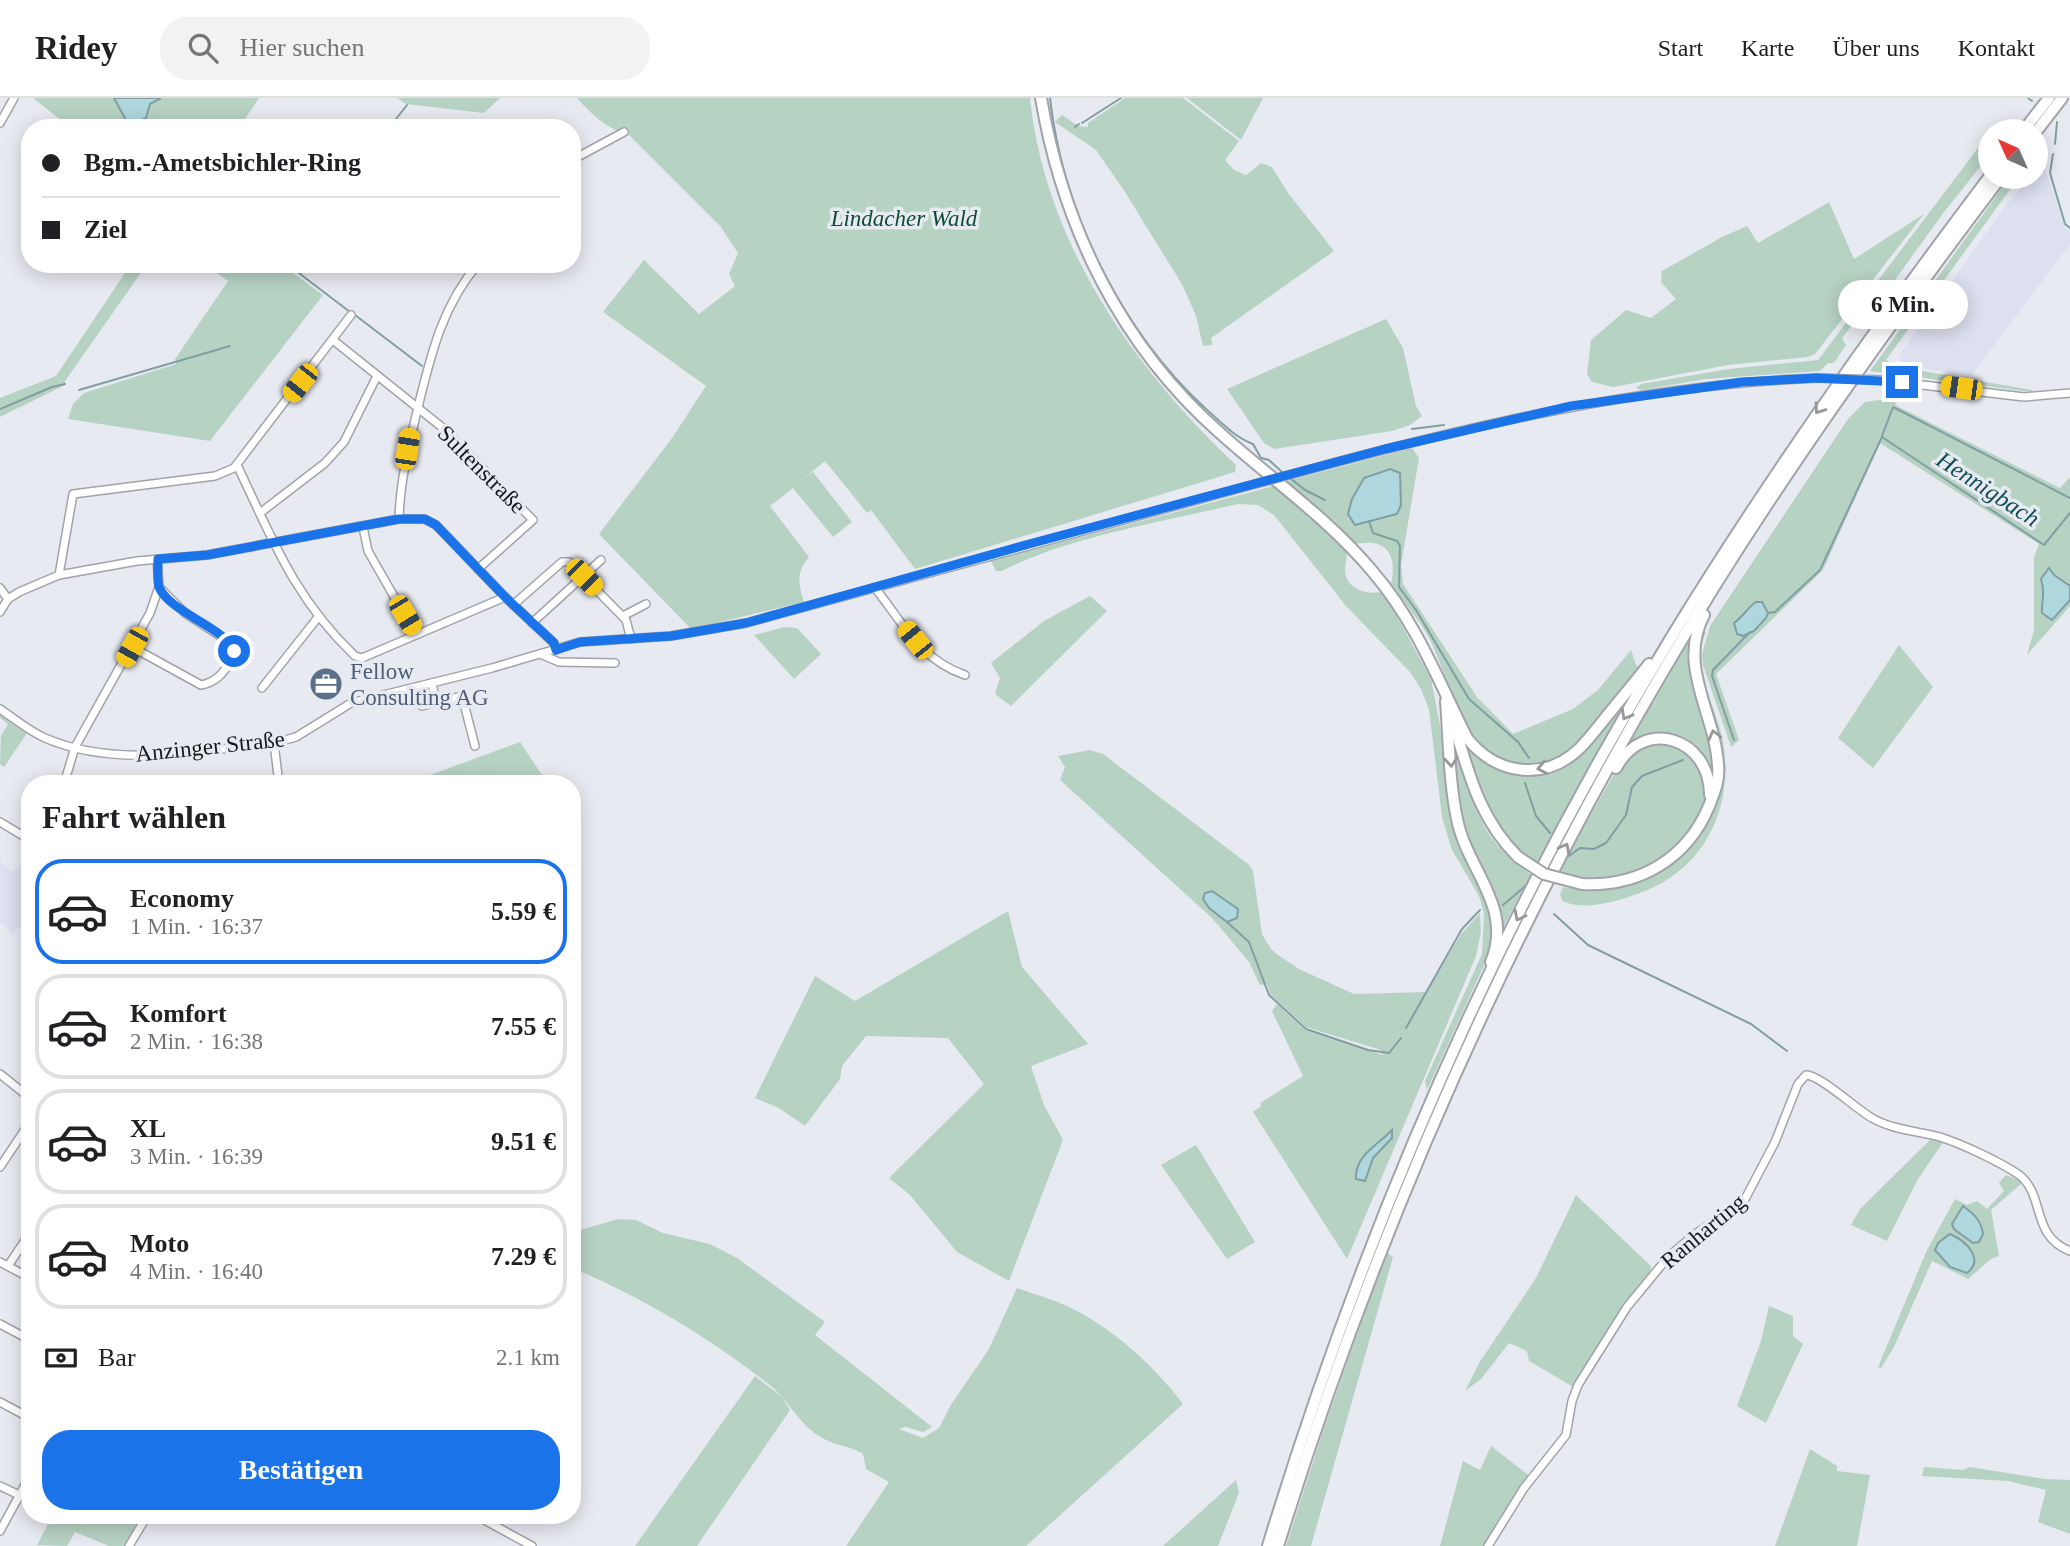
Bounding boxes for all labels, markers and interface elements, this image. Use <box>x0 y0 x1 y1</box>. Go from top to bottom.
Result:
search box <box>160 17 650 80</box>
icon: search <box>184 29 222 67</box>
text: Ridey <box>35 30 118 66</box>
text: Hier suchen <box>240 33 364 62</box>
text: Start <box>1658 35 1703 61</box>
text: Karte <box>1741 35 1794 61</box>
text: Über uns <box>1832 35 1920 61</box>
text: Kontakt <box>1958 35 2035 61</box>
north arrow <box>1978 119 2048 189</box>
map controls <box>1978 119 2048 189</box>
text: Bgm.-Ametsbichler-Ring <box>84 148 361 177</box>
park label: Lindacher Wald <box>830 206 978 231</box>
text: Ziel <box>84 215 127 244</box>
callout: 6 Min. <box>1837 280 1967 330</box>
text: 6 Min. <box>1871 292 1935 317</box>
car <box>279 360 322 406</box>
route end <box>1886 366 1918 398</box>
car <box>1939 375 1984 401</box>
one-way arrow <box>1815 401 1827 414</box>
street label: Sultenstraße <box>433 420 531 518</box>
car <box>394 427 421 471</box>
water label: Hennigbach <box>1931 446 2044 532</box>
car <box>562 555 607 599</box>
car <box>386 592 425 638</box>
car <box>894 617 937 663</box>
car <box>113 624 152 670</box>
route start <box>218 635 250 667</box>
place label: Fellow Consulting AG <box>350 659 489 710</box>
office icon: Fellow Consulting AG <box>307 665 345 703</box>
one-way arrow <box>1621 708 1634 721</box>
street label: Anzinger Straße <box>134 726 286 767</box>
one-way arrow <box>1708 729 1722 741</box>
one-way arrow <box>1443 757 1458 768</box>
one-way arrow <box>1536 760 1548 775</box>
text: Fahrt wählen <box>42 799 226 835</box>
one-way arrow <box>1557 843 1570 855</box>
icon: car <box>46 880 109 943</box>
text: Economy <box>130 884 234 913</box>
text: 5.59 € <box>491 897 556 926</box>
one-way arrow <box>1513 909 1527 921</box>
text: 1 Min. · 16:37 <box>130 914 263 939</box>
icon: car <box>46 995 109 1058</box>
text: Komfort <box>130 999 227 1028</box>
text: 7.55 € <box>491 1012 556 1041</box>
text: 2 Min. · 16:38 <box>130 1029 263 1054</box>
icon: car <box>46 1110 109 1173</box>
text: XL <box>130 1114 166 1143</box>
text: 9.51 € <box>491 1127 556 1156</box>
text: 3 Min. · 16:39 <box>130 1144 263 1169</box>
street label: Ranharting <box>1656 1189 1751 1274</box>
icon: car <box>46 1225 109 1288</box>
text: Moto <box>130 1229 189 1258</box>
text: 7.29 € <box>491 1242 556 1271</box>
text: 4 Min. · 16:40 <box>130 1259 263 1284</box>
icon: cash <box>42 1339 80 1377</box>
text: Bar <box>98 1343 136 1372</box>
text: 2.1 km <box>496 1345 560 1370</box>
button: Bestätigen <box>42 1430 560 1510</box>

